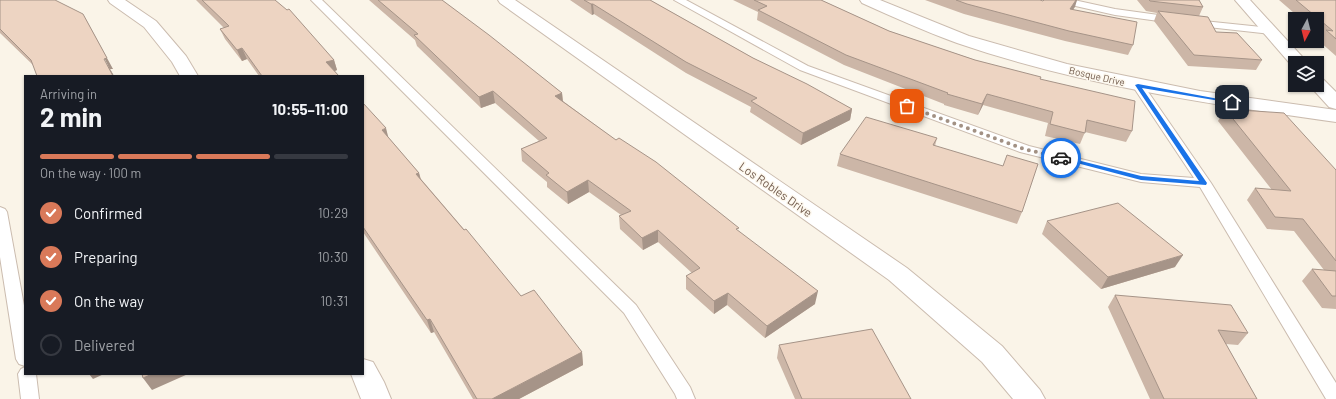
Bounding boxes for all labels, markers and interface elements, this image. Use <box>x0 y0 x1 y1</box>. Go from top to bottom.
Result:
north arrow <box>1288 12 1324 48</box>
map controls <box>1288 12 1324 92</box>
button: layers <box>1288 56 1324 92</box>
street label: Bosque Drive <box>1068 64 1126 88</box>
pin <box>1215 85 1249 119</box>
text: Arriving in <box>40 86 97 102</box>
pin <box>890 89 924 123</box>
icon: home <box>1221 91 1243 113</box>
icon: bag <box>896 95 918 117</box>
text: 10:55–11:00 <box>272 100 348 118</box>
text: 2 min <box>40 101 102 132</box>
courier <box>1041 138 1081 178</box>
icon: car <box>1050 147 1072 169</box>
street label: Los Robles Drive <box>737 159 815 219</box>
text: On the way · 100 m <box>40 165 141 181</box>
icon: check <box>40 202 62 224</box>
text: Confirmed <box>74 204 142 222</box>
text: 10:29 <box>318 205 348 221</box>
icon: check <box>40 246 62 268</box>
text: Preparing <box>74 248 138 266</box>
text: 10:30 <box>318 249 348 265</box>
icon: check <box>40 290 62 312</box>
text: On the way <box>74 292 144 310</box>
text: 10:31 <box>321 293 348 309</box>
text: Delivered <box>74 336 135 354</box>

